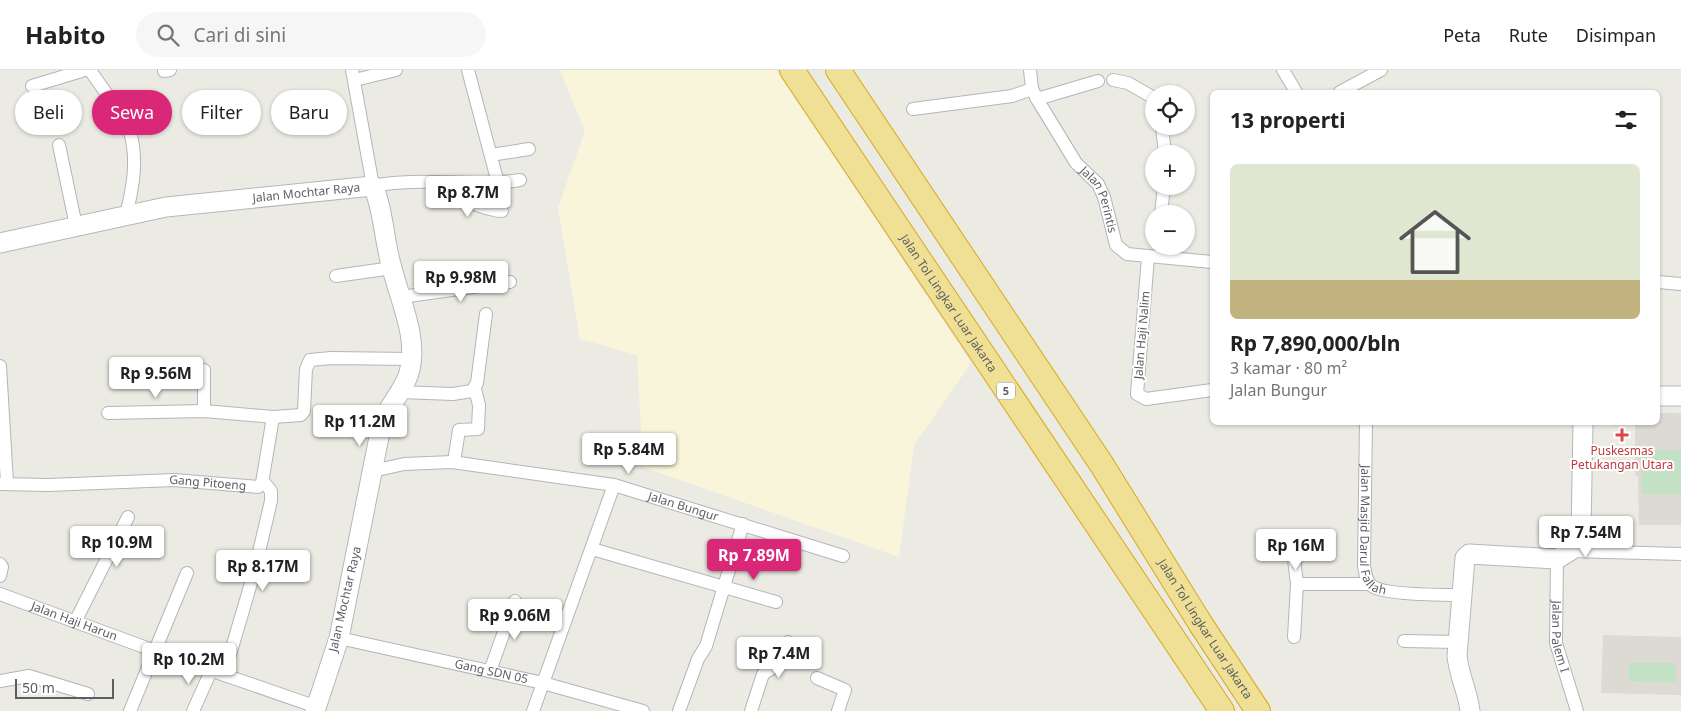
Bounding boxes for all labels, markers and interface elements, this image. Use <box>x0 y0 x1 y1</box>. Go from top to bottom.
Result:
search box <box>136 12 486 57</box>
text: Habito <box>25 18 106 51</box>
icon: search <box>154 21 182 49</box>
text: Cari di sini <box>194 22 286 48</box>
text: Peta <box>1443 23 1481 47</box>
text: Rute <box>1509 23 1548 47</box>
text: Disimpan <box>1576 23 1656 47</box>
map controls <box>1145 85 1195 255</box>
button: locate <box>1145 85 1195 135</box>
chip: Beli <box>15 90 82 135</box>
chip: Sewa <box>92 90 172 135</box>
chip: Filter <box>182 90 261 135</box>
chip: Baru <box>271 90 347 135</box>
text: 13 properti <box>1230 106 1345 134</box>
icon: filters <box>1612 106 1640 134</box>
button: + <box>1145 145 1195 195</box>
street label: Jalan Perintis <box>1076 161 1122 235</box>
pin: Rp 8.7M <box>422 176 514 218</box>
street label: Jalan Mochtar Raya <box>251 178 361 206</box>
text: Rp 8.7M <box>437 181 499 203</box>
icon: home <box>1390 197 1480 287</box>
button: − <box>1145 205 1195 255</box>
street label: Jalan Tol Lingkar Luar Jakarta <box>896 230 1001 375</box>
pin: Rp 9.98M <box>409 260 513 303</box>
text: Rp 9.98M <box>425 266 497 288</box>
street label: Jalan Haji Nalim <box>1129 290 1154 381</box>
text: Rp 7,890,000/bln <box>1230 329 1400 357</box>
pin: Rp 9.56M <box>104 356 208 399</box>
text: 3 kamar · 80 m² <box>1230 357 1347 379</box>
text: Rp 9.56M <box>120 362 192 384</box>
text: Jalan Bungur <box>1230 379 1327 401</box>
road number: 5 <box>997 382 1015 400</box>
pin: Rp 11.2M <box>308 404 412 447</box>
text: Rp 11.2M <box>324 410 396 432</box>
marker: Puskesmas Petukangan Utara <box>1615 428 1629 442</box>
pin: Rp 5.84M <box>577 432 681 475</box>
text: Rp 5.84M <box>593 438 665 460</box>
place label: Puskesmas Petukangan Utara <box>1571 442 1673 473</box>
street label: Jalan Masjid Darul Fallah <box>1356 464 1388 599</box>
street label: Gang Pitoeng <box>169 471 247 494</box>
street label: Jalan Bungur <box>645 487 721 525</box>
pin: Rp 7.54M <box>1534 516 1638 558</box>
text: Rp 7.54M <box>1550 521 1622 543</box>
pin: Rp 10.9M <box>65 526 169 568</box>
pin: Rp 16M <box>1255 528 1337 571</box>
text: Rp 10.9M <box>81 531 153 553</box>
text: Rp 16M <box>1267 534 1325 556</box>
pin: Rp 7.89M <box>702 538 806 581</box>
street label: Jalan Mochtar Raya <box>324 544 365 654</box>
text: Rp 7.89M <box>718 544 790 566</box>
pin: Rp 8.17M <box>211 550 315 592</box>
text: Rp 8.17M <box>227 555 299 577</box>
street label: Jalan Tol Lingkar Luar Jakarta <box>1154 555 1257 702</box>
street label: Jalan Haji Harun <box>28 597 120 644</box>
pin: Rp 9.06M <box>463 598 567 641</box>
street label: Jalan Palem I <box>1548 600 1574 674</box>
text: Rp 9.06M <box>479 604 551 626</box>
pin: Rp 7.4M <box>733 636 825 679</box>
pin: Rp 10.2M <box>137 642 241 685</box>
text: Rp 7.4M <box>748 642 810 664</box>
text: Rp 10.2M <box>153 648 225 670</box>
street label: Gang SDN 05 <box>453 655 530 687</box>
scale bar <box>15 676 114 699</box>
text: 50 m <box>22 678 55 697</box>

